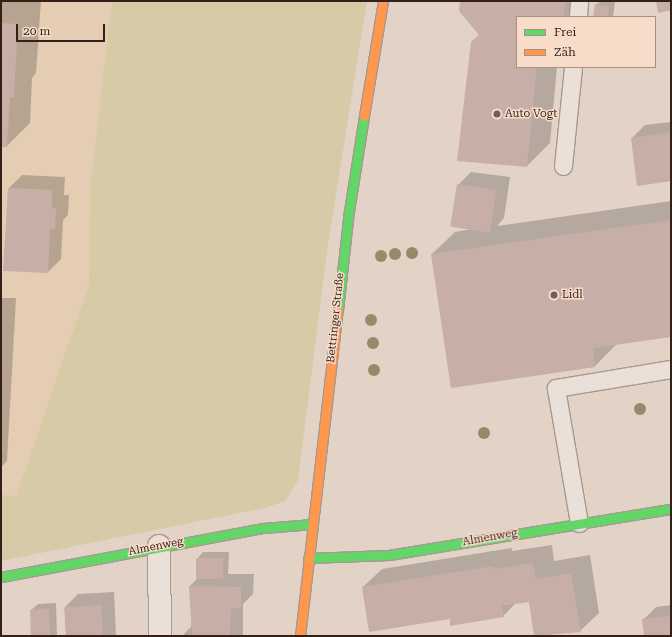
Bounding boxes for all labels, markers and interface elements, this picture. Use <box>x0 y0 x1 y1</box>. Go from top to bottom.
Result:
scale bar <box>18 16 107 42</box>
legend <box>516 16 656 68</box>
text: 20 m <box>23 24 50 38</box>
text: Frei <box>554 25 576 39</box>
text: Zäh <box>554 45 576 59</box>
place label: Auto Vogt <box>505 107 557 121</box>
marker: Auto Vogt <box>492 109 502 119</box>
street label: Bettringer Straße <box>325 272 347 364</box>
place label: Lidl <box>562 288 583 302</box>
marker: Lidl <box>549 290 559 300</box>
street label: Almenweg <box>462 527 518 549</box>
street label: Almenweg <box>128 535 184 559</box>

